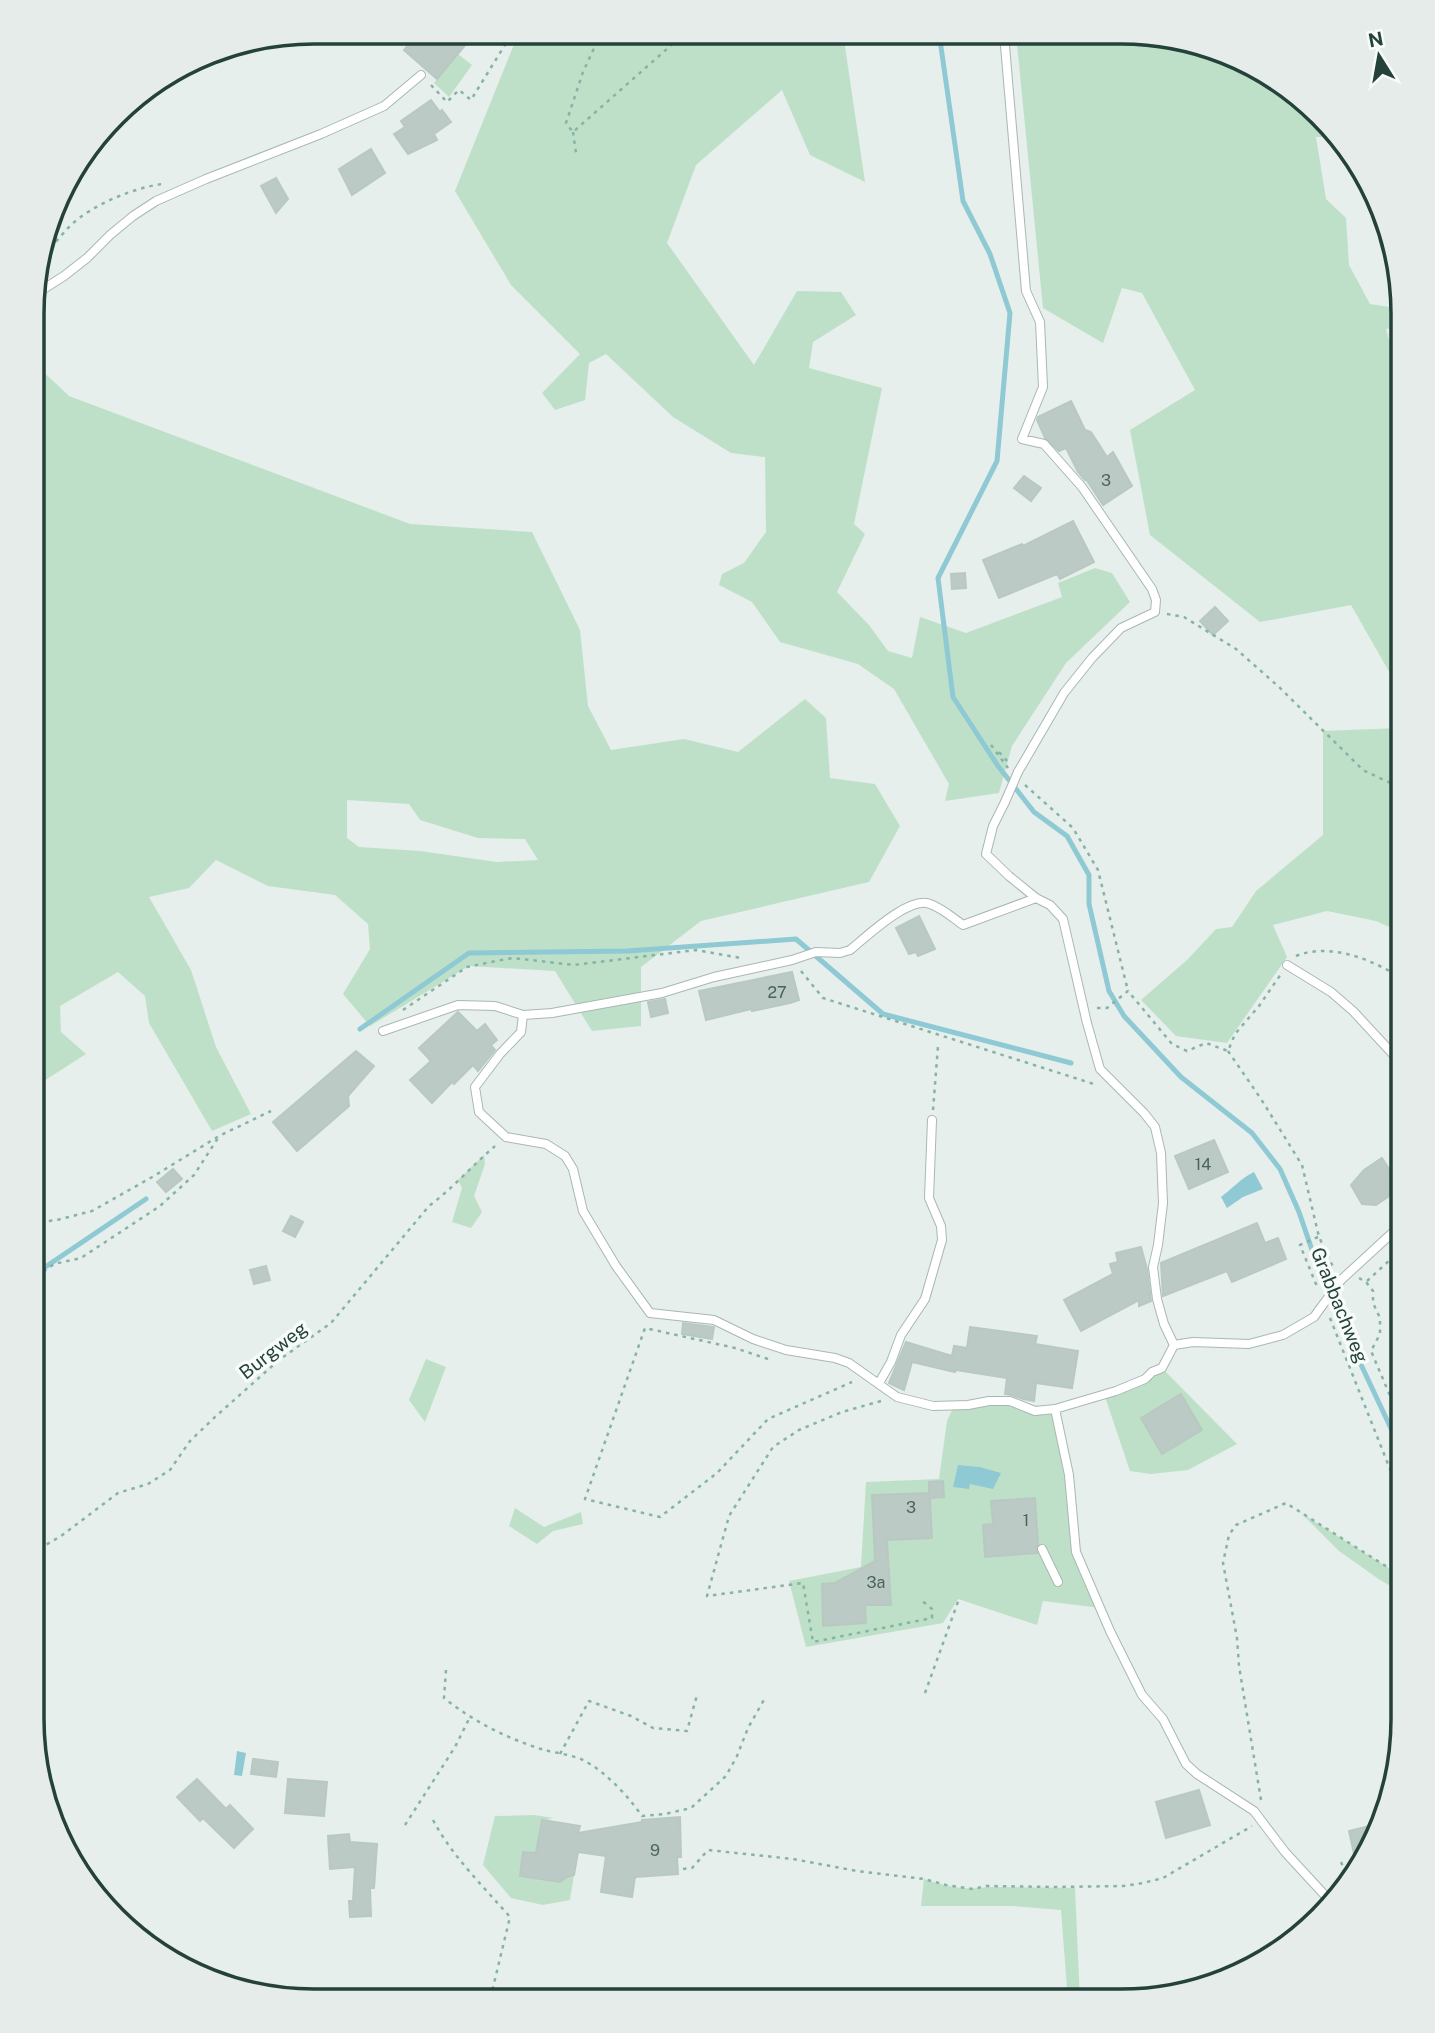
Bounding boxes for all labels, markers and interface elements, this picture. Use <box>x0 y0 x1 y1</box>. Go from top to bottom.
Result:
north arrow <box>1344 21 1414 91</box>
text: N <box>1366 27 1385 52</box>
house number: 3 <box>1101 471 1111 490</box>
house number: 27 <box>767 983 787 1002</box>
house number: 14 <box>1195 1155 1211 1174</box>
street label: Grabbachweg <box>1307 1244 1373 1366</box>
street label: Burgweg <box>235 1317 311 1383</box>
house number: 3 <box>906 1498 916 1517</box>
house number: 1 <box>1023 1511 1029 1530</box>
house number: 3a <box>867 1573 885 1592</box>
house number: 9 <box>650 1841 660 1860</box>

